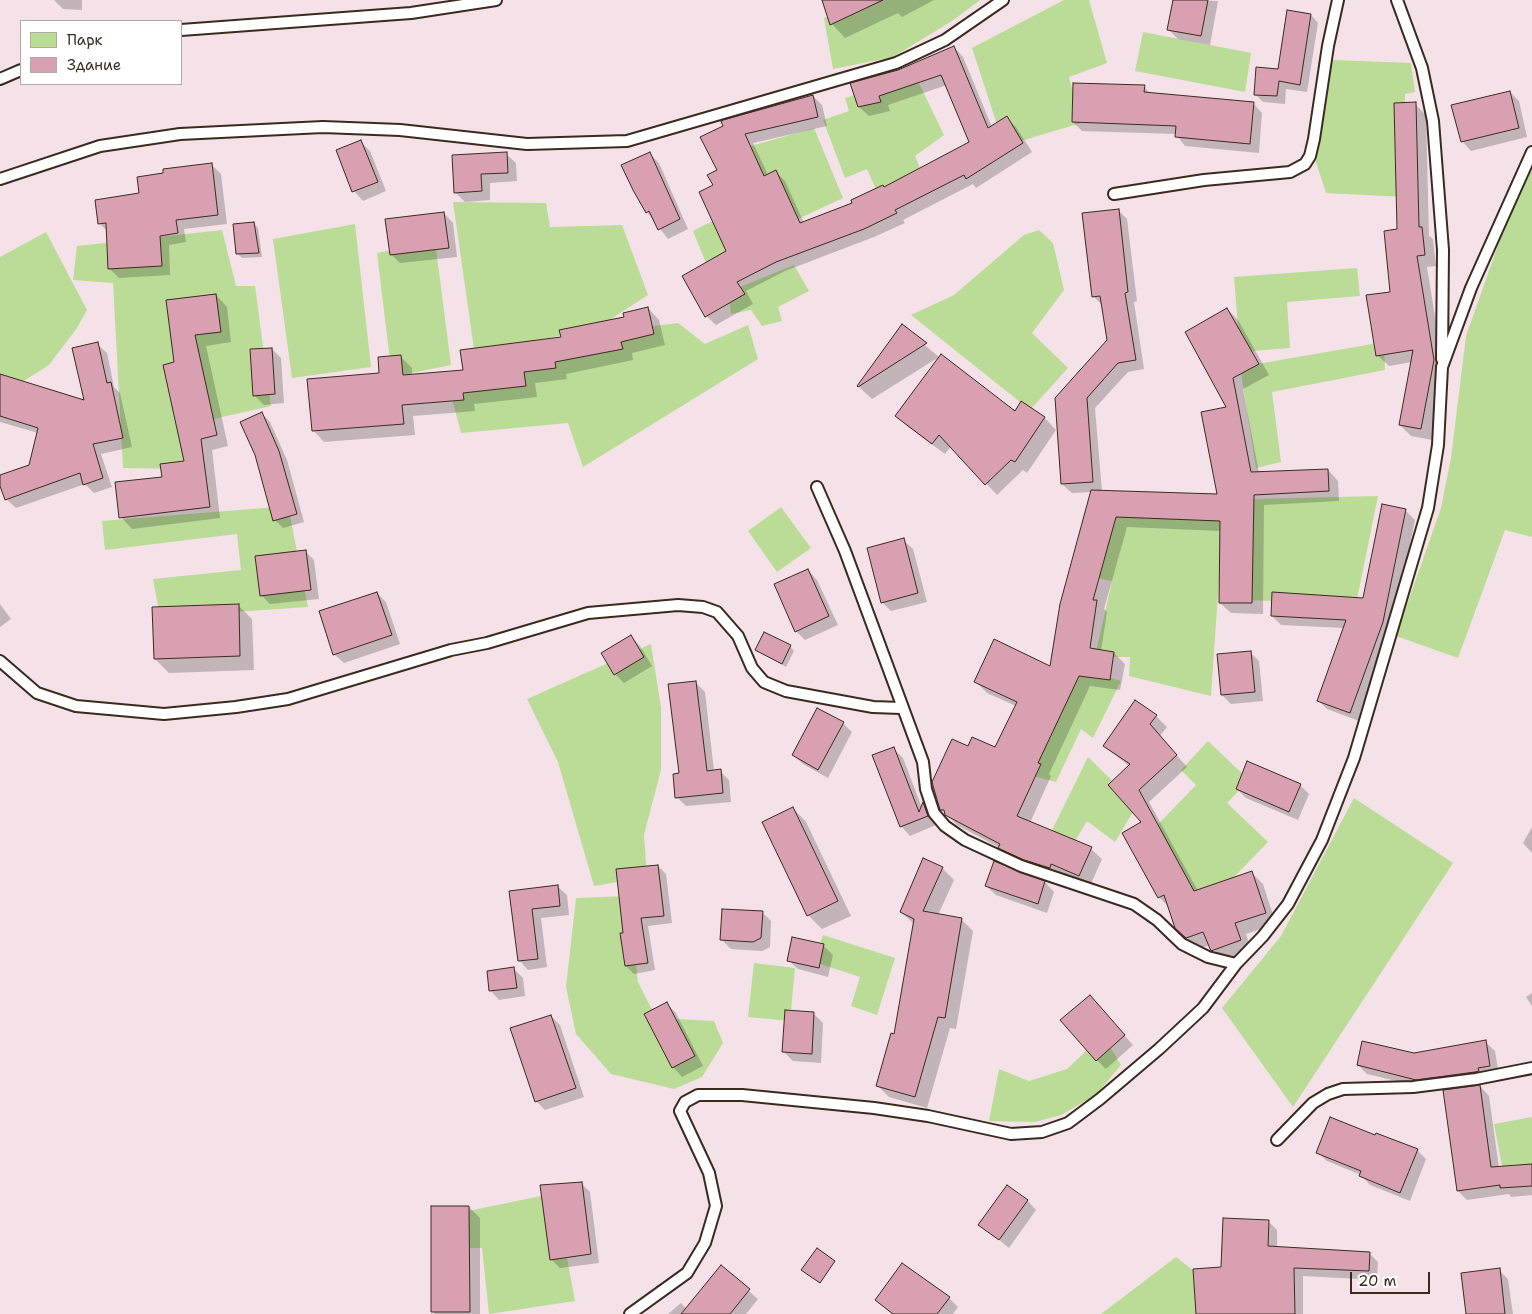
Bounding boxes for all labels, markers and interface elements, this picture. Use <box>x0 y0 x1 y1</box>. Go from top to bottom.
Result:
legend <box>20 20 182 85</box>
text: Парк <box>67 30 103 50</box>
text: Здание <box>67 55 121 75</box>
scale bar <box>1352 1262 1432 1294</box>
text: 20 m <box>1358 1271 1397 1291</box>

